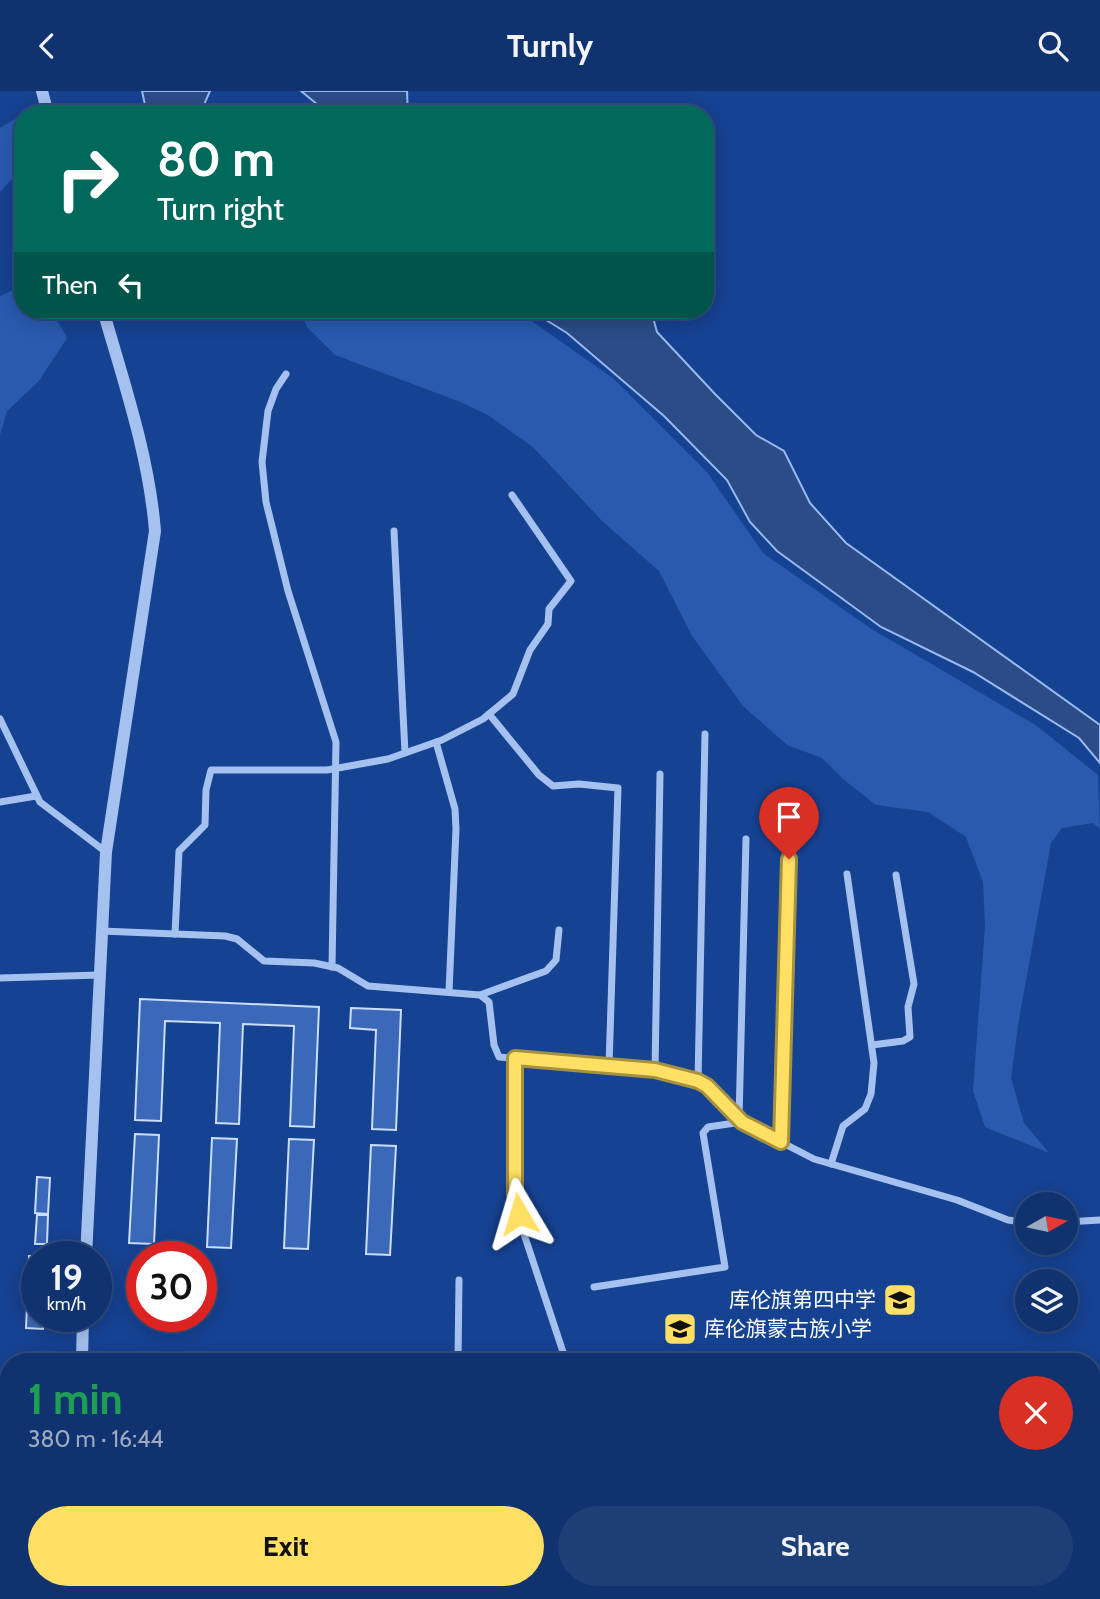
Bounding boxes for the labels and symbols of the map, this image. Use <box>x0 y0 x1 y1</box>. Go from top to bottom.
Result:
pin <box>759 787 819 859</box>
position arrow <box>482 1177 556 1251</box>
north arrow <box>1015 1192 1078 1255</box>
speed limit sign: 30 <box>126 1241 217 1332</box>
school or university icon: 库伦旗第四中学 <box>881 1281 919 1319</box>
place label: 库伦旗第四中学 <box>729 1287 876 1312</box>
school or university icon: 库伦旗蒙古族小学 <box>661 1310 699 1348</box>
place label: 库伦旗蒙古族小学 <box>704 1316 872 1341</box>

